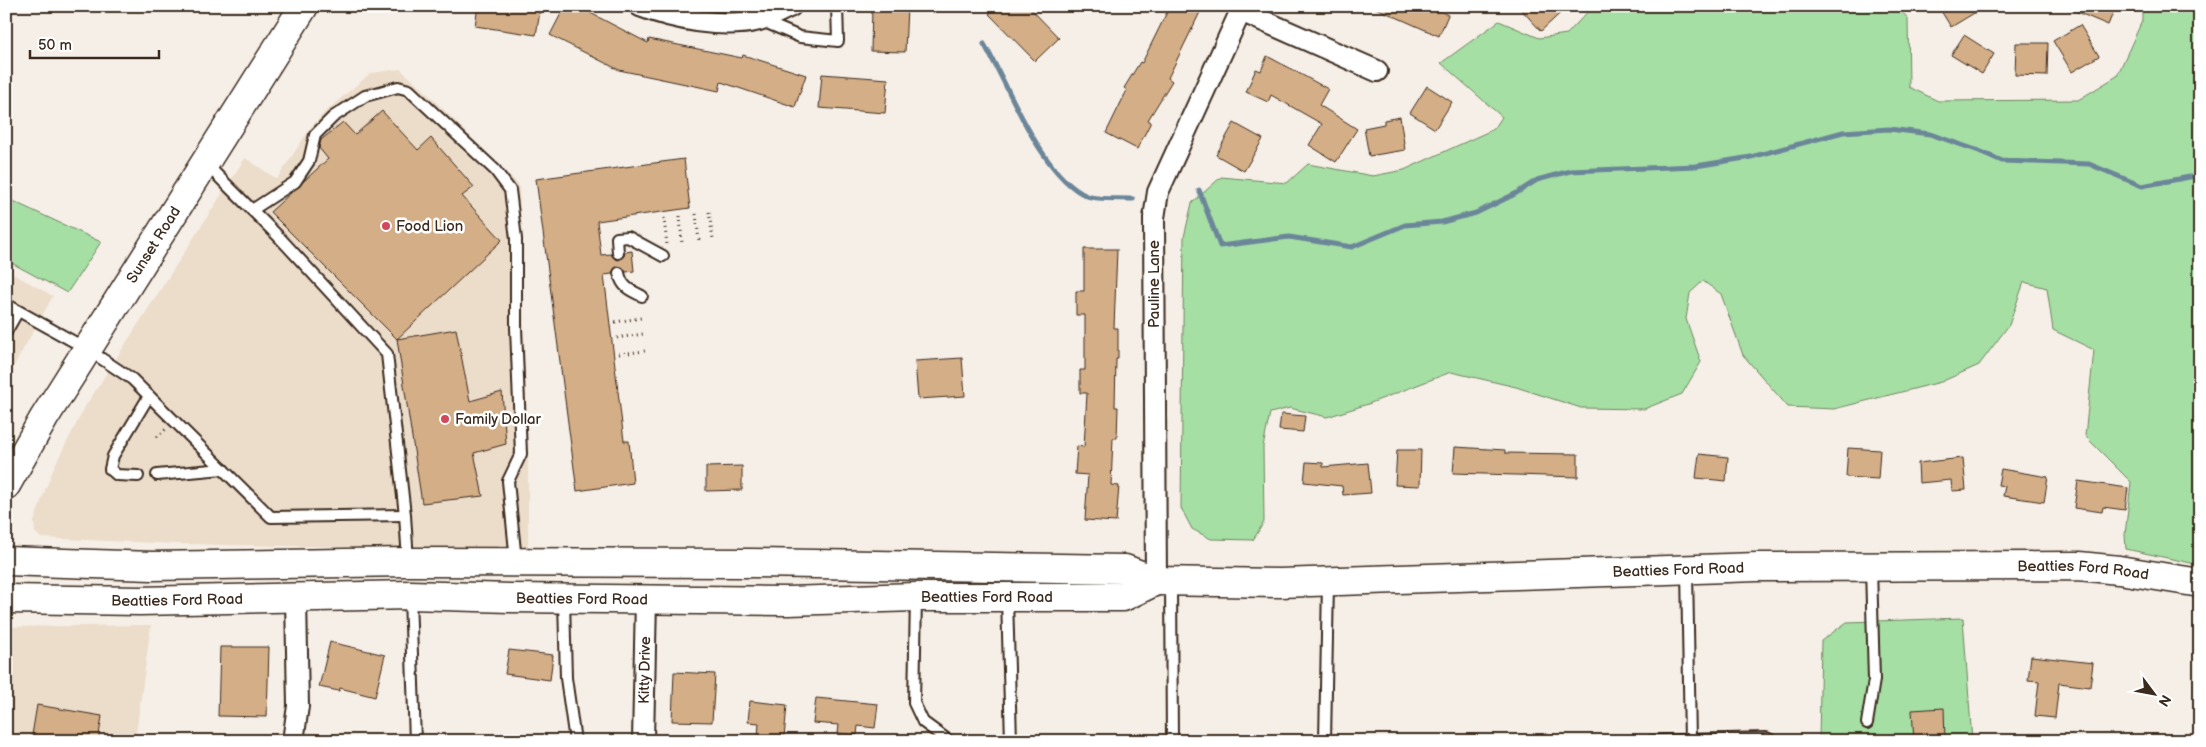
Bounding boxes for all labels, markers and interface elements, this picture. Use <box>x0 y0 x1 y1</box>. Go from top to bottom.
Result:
scale bar <box>30 28 159 60</box>
text: 50 m <box>38 36 72 55</box>
street label: Sunset Road <box>123 203 185 287</box>
place label: Food Lion <box>396 217 463 236</box>
marker: Food Lion <box>380 220 392 232</box>
street label: Pauline Lane <box>1145 240 1164 328</box>
place label: Family Dollar <box>455 410 541 429</box>
marker: Family Dollar <box>439 413 451 425</box>
street label: Beatties Ford Road <box>2017 557 2150 585</box>
street label: Beatties Ford Road <box>1612 558 1745 582</box>
street label: Beatties Ford Road <box>921 588 1053 607</box>
street label: Beatties Ford Road <box>516 589 648 609</box>
street label: Beatties Ford Road <box>111 590 243 611</box>
street label: Kitty Drive <box>635 636 655 704</box>
north arrow <box>2128 670 2178 720</box>
text: N <box>2155 692 2175 710</box>

